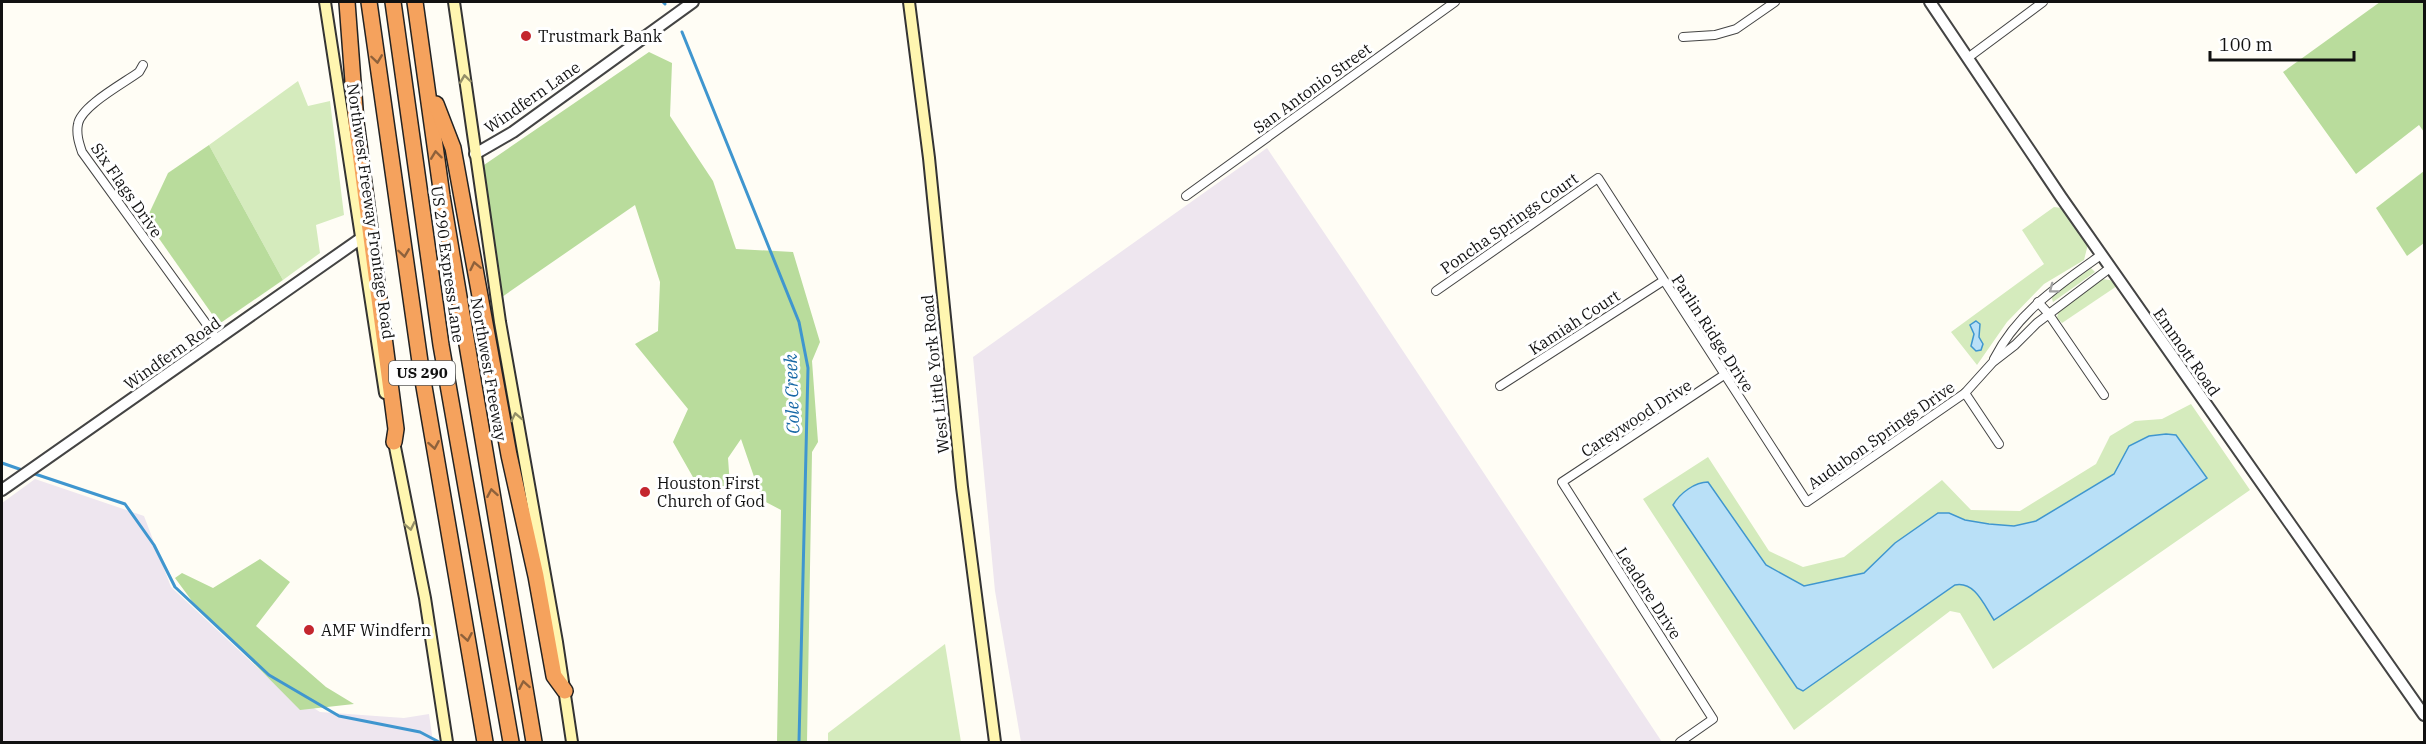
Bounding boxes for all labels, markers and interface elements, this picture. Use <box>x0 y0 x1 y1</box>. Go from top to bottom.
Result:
scale bar <box>2210 24 2354 62</box>
place label: Trustmark Bank <box>538 26 663 46</box>
marker: Trustmark Bank <box>519 29 533 43</box>
text: 100 m <box>2219 33 2273 56</box>
street label: San Antonio Street <box>1249 38 1375 138</box>
one-way arrow <box>370 55 383 64</box>
street label: Windfern Lane <box>480 57 584 137</box>
one-way arrow <box>460 75 472 84</box>
street label: Northwest Freeway Frontage Road <box>343 82 399 341</box>
street label: Six Flags Drive <box>87 139 167 241</box>
one-way arrow <box>431 151 443 160</box>
street label: Poncha Springs Court <box>1436 168 1582 278</box>
street label: US 290 Express Lane <box>427 184 469 344</box>
one-way arrow <box>397 248 409 257</box>
one-way arrow <box>469 261 482 271</box>
street label: Parlin Ridge Drive <box>1668 270 1758 396</box>
one-way arrow <box>2049 282 2060 293</box>
street label: Kamiah Court <box>1525 285 1624 359</box>
street label: West Little York Road <box>917 293 953 454</box>
street label: Northwest Freeway <box>467 296 512 443</box>
street label: Emmott Road <box>2149 304 2225 400</box>
street label: Windfern Road <box>120 312 224 394</box>
water label: Cole Creek <box>779 353 804 434</box>
road number: US 290 <box>389 361 455 385</box>
street label: Careywood Drive <box>1577 375 1695 461</box>
street label: Audubon Springs Drive <box>1804 377 1958 493</box>
one-way arrow <box>510 413 523 423</box>
one-way arrow <box>427 440 440 450</box>
place label: Houston First Church of God <box>657 473 765 511</box>
marker: Houston First Church of God <box>638 485 652 499</box>
one-way arrow <box>486 488 499 498</box>
one-way arrow <box>403 520 416 530</box>
street label: Leadore Drive <box>1612 543 1686 643</box>
place label: AMF Windfern <box>321 620 431 640</box>
marker: AMF Windfern <box>302 623 316 637</box>
one-way arrow <box>460 632 473 642</box>
one-way arrow <box>519 680 531 689</box>

